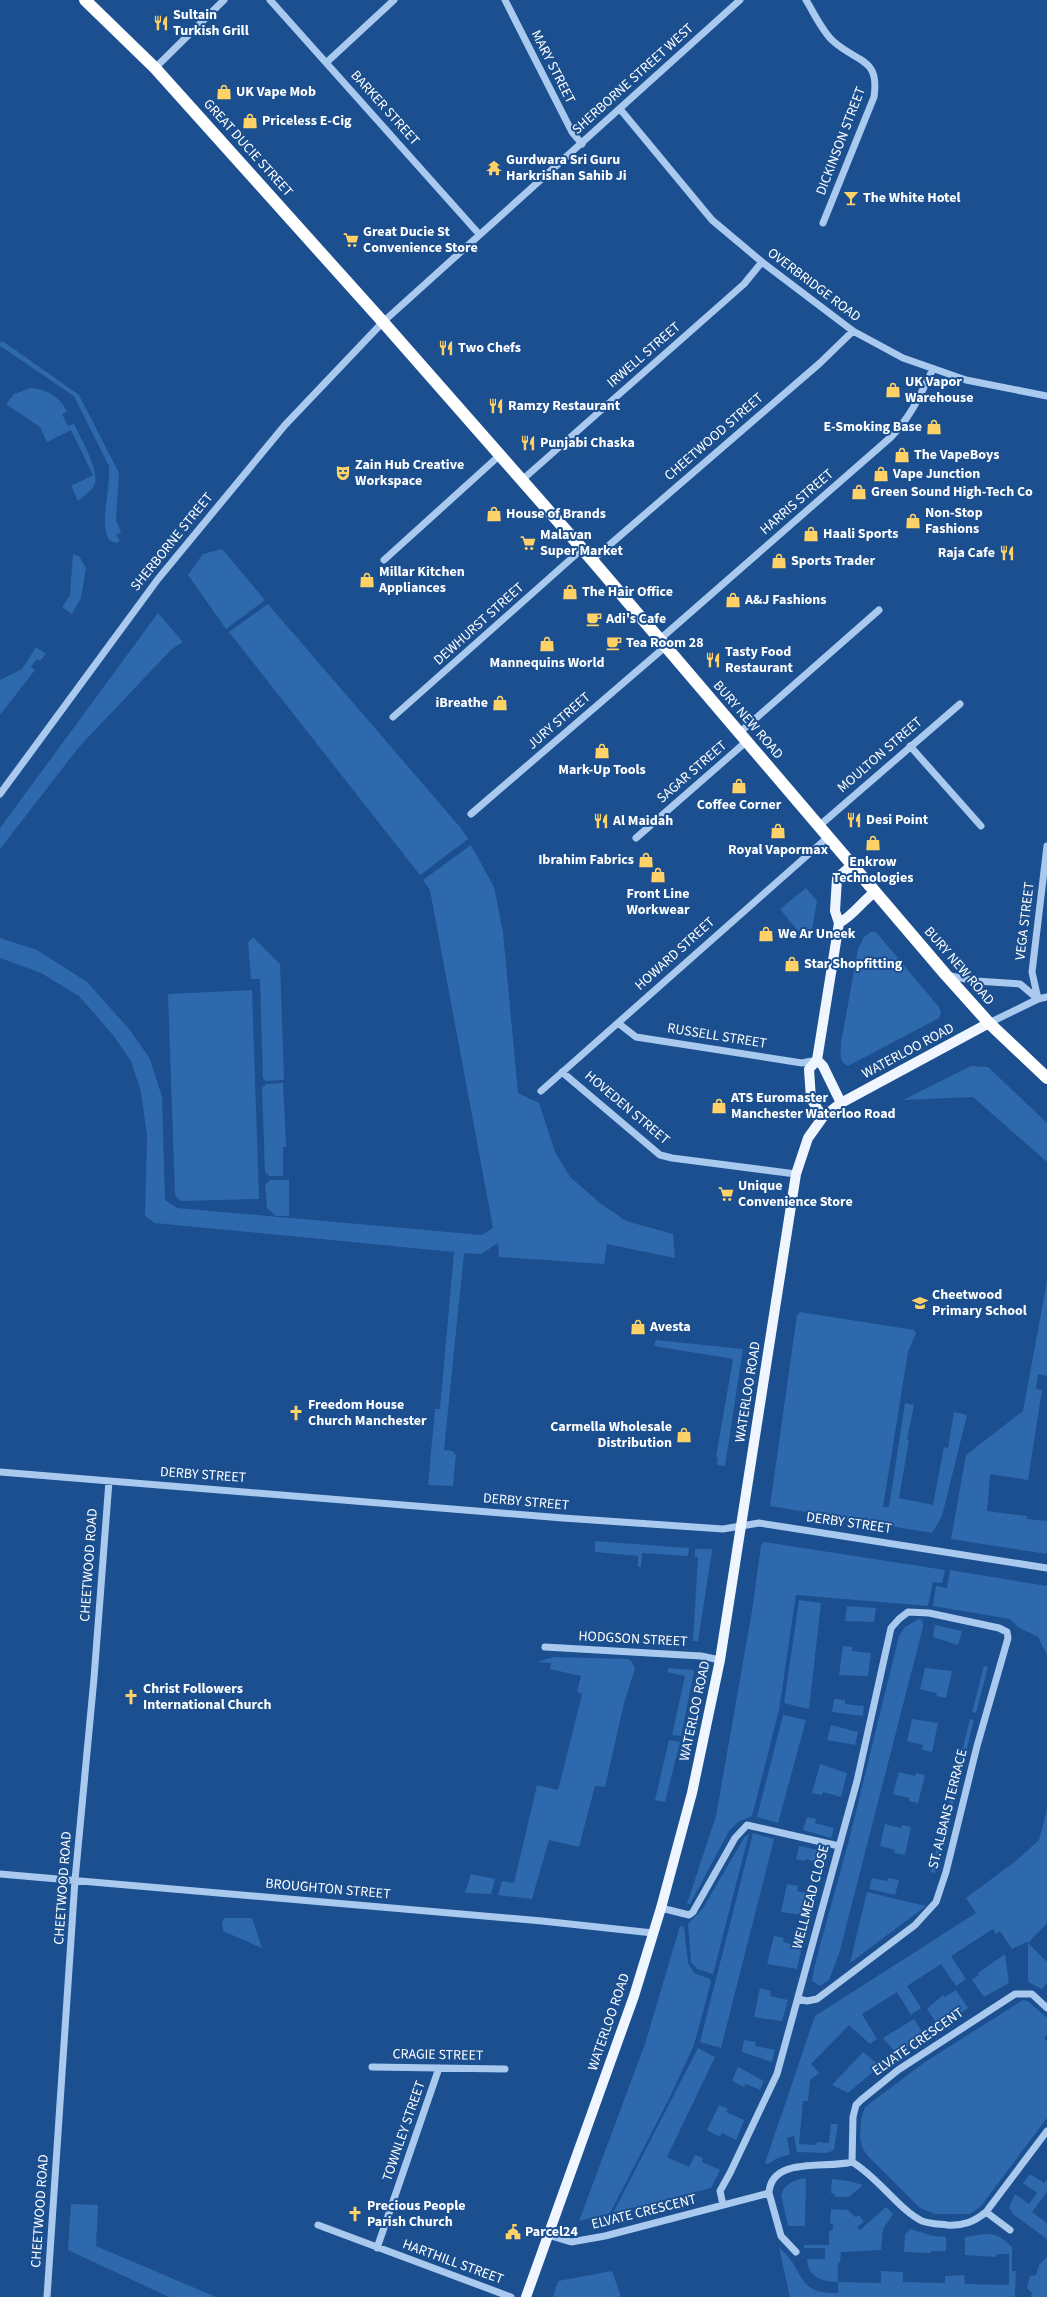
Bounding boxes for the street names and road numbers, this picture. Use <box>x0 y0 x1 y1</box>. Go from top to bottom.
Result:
street label: SHERBORNE STREET WEST <box>568 19 699 139</box>
street label: MARY STREET <box>526 27 580 108</box>
street label: BARKER STREET <box>346 66 425 150</box>
street label: DICKINSON STREET <box>811 83 871 198</box>
street label: GREAT DUCIE STREET <box>199 95 298 202</box>
street label: OVERBRIDGE ROAD <box>763 243 865 327</box>
street label: IRWELL STREET <box>603 317 685 393</box>
street label: CHEETWOOD STREET <box>660 388 768 486</box>
street label: HARRIS STREET <box>756 464 838 540</box>
street label: SHERBORNE STREET <box>126 488 218 596</box>
street label: DEWHURST STREET <box>429 578 529 670</box>
street label: BURY NEW ROAD <box>708 676 788 764</box>
street label: JURY STREET <box>523 688 595 754</box>
street label: MOULTON STREET <box>833 712 927 798</box>
street label: SAGAR STREET <box>653 736 732 808</box>
street label: VEGA STREET <box>1010 880 1040 961</box>
street label: HOWARD STREET <box>631 912 720 995</box>
street label: BURY NEW ROAD <box>919 922 999 1010</box>
street label: RUSSELL STREET <box>666 1018 769 1054</box>
street label: WATERLOO ROAD <box>858 1018 958 1084</box>
street label: HOVEDEN STREET <box>580 1066 674 1150</box>
street label: WATERLOO ROAD <box>730 1340 766 1444</box>
street label: DERBY STREET <box>159 1462 247 1488</box>
street label: DERBY STREET <box>482 1488 570 1516</box>
street label: DERBY STREET <box>805 1507 894 1539</box>
street label: CHEETWOOD ROAD <box>75 1508 103 1622</box>
street label: HODGSON STREET <box>578 1626 689 1652</box>
street label: WATERLOO ROAD <box>675 1659 715 1763</box>
street label: ST. ALBANS TERRACE <box>923 1747 973 1871</box>
street label: CHEETWOOD ROAD <box>49 1831 77 1945</box>
street label: WELLMEAD CLOSE <box>787 1843 835 1951</box>
street label: BROUGHTON STREET <box>265 1874 392 1904</box>
street label: WATERLOO ROAD <box>583 1971 635 2073</box>
street label: ELVATE CRESCENT <box>868 2003 968 2081</box>
street label: CRAGIE STREET <box>392 2044 484 2066</box>
street label: TOWNLEY STREET <box>377 2078 431 2184</box>
street label: CHEETWOOD ROAD <box>26 2154 54 2268</box>
street label: ELVATE CRESCENT <box>589 2189 699 2235</box>
street label: HARTHILL STREET <box>400 2234 507 2290</box>

